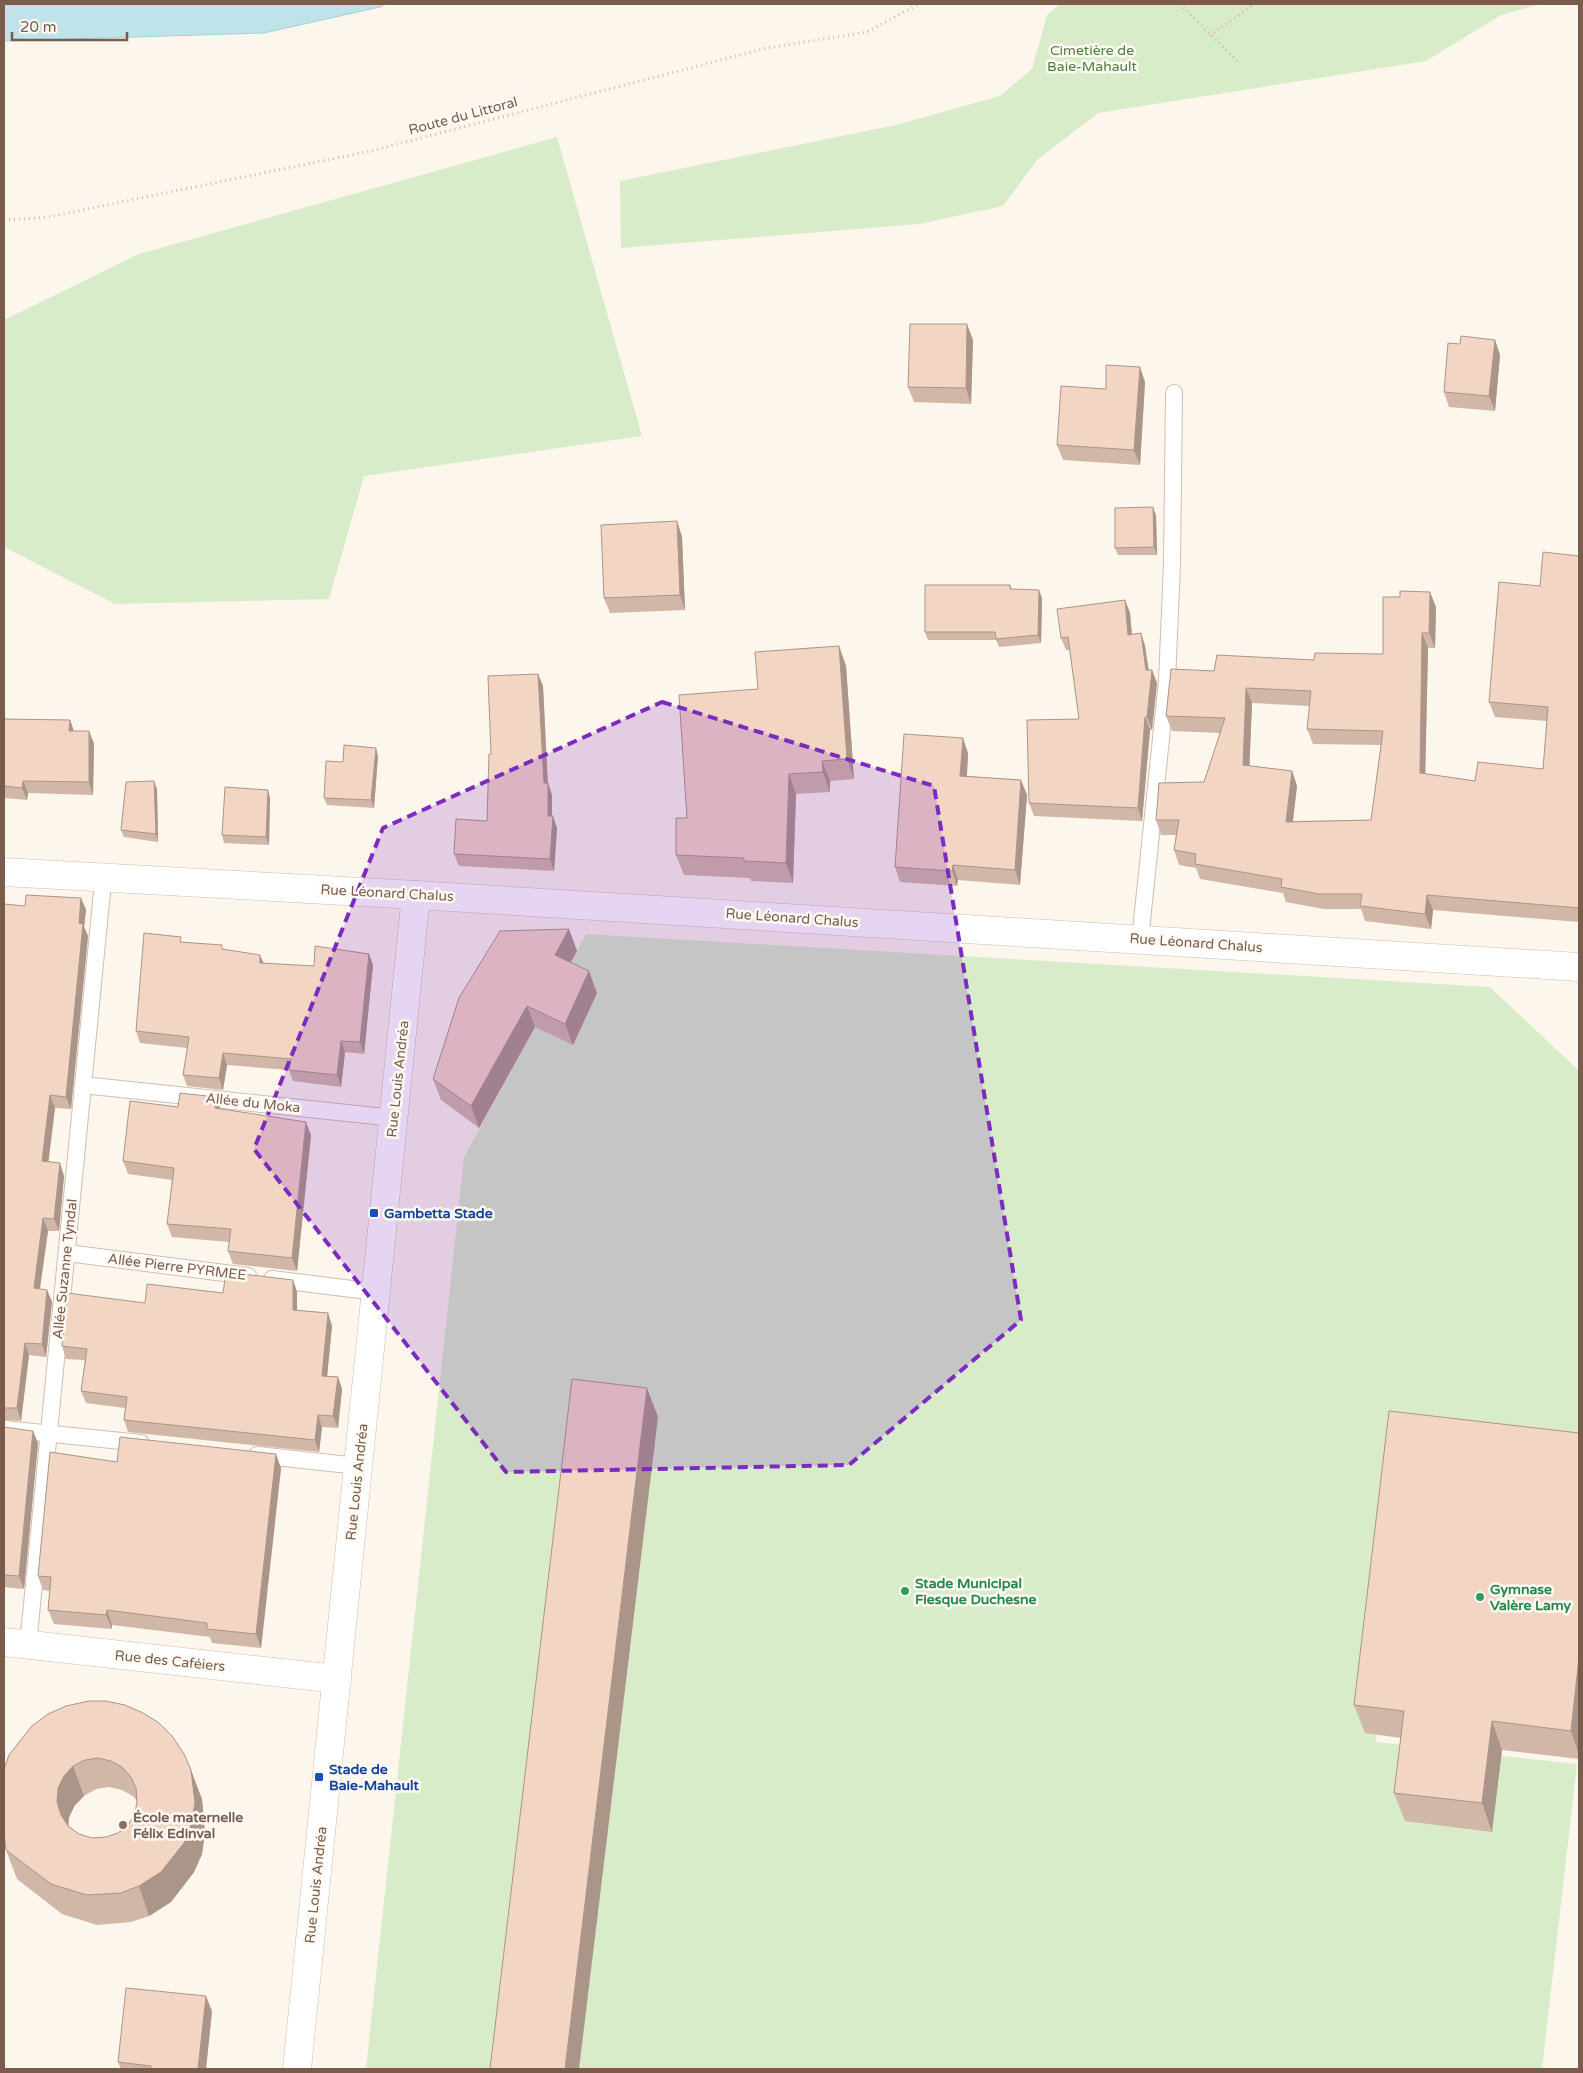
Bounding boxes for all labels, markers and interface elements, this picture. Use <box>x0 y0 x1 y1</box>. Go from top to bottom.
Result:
scale bar <box>12 10 128 42</box>
text: 20 m <box>20 18 57 36</box>
park label: Cimetière de Baie-Mahault <box>1047 42 1138 75</box>
street label: Route du Littoral <box>407 93 519 139</box>
street label: Rue Léonard Chalus <box>320 881 454 905</box>
street label: Rue Léonard Chalus <box>725 905 859 931</box>
street label: Rue Léonard Chalus <box>1129 930 1263 956</box>
street label: Rue Louis Andréa <box>383 1020 413 1138</box>
street label: Allée du Moka <box>205 1090 301 1116</box>
street label: Allée Suzanne Tyndal <box>49 1198 81 1340</box>
place label: Gambetta Stade <box>384 1205 493 1222</box>
marker: Gambetta Stade <box>368 1207 380 1219</box>
street label: Allée Pierre PYRMEE <box>107 1250 247 1284</box>
street label: Rue Louis Andréa <box>342 1423 372 1541</box>
place label: Stade Municipal Fiesque Duchesne <box>915 1575 1036 1608</box>
place label: Gymnase Valère Lamy <box>1490 1581 1572 1614</box>
marker: Stade Municipal Fiesque Duchesne <box>899 1585 911 1597</box>
marker: Gymnase Valère Lamy <box>1474 1591 1486 1603</box>
street label: Rue des Caféiers <box>114 1647 226 1675</box>
place label: Stade de Baie-Mahault <box>329 1761 419 1794</box>
marker: Stade de Baie-Mahault <box>313 1771 325 1783</box>
place label: École maternelle Félix Edinval <box>133 1809 243 1842</box>
marker: École maternelle Félix Edinval <box>117 1819 129 1831</box>
street label: Rue Louis Andréa <box>301 1826 331 1944</box>

